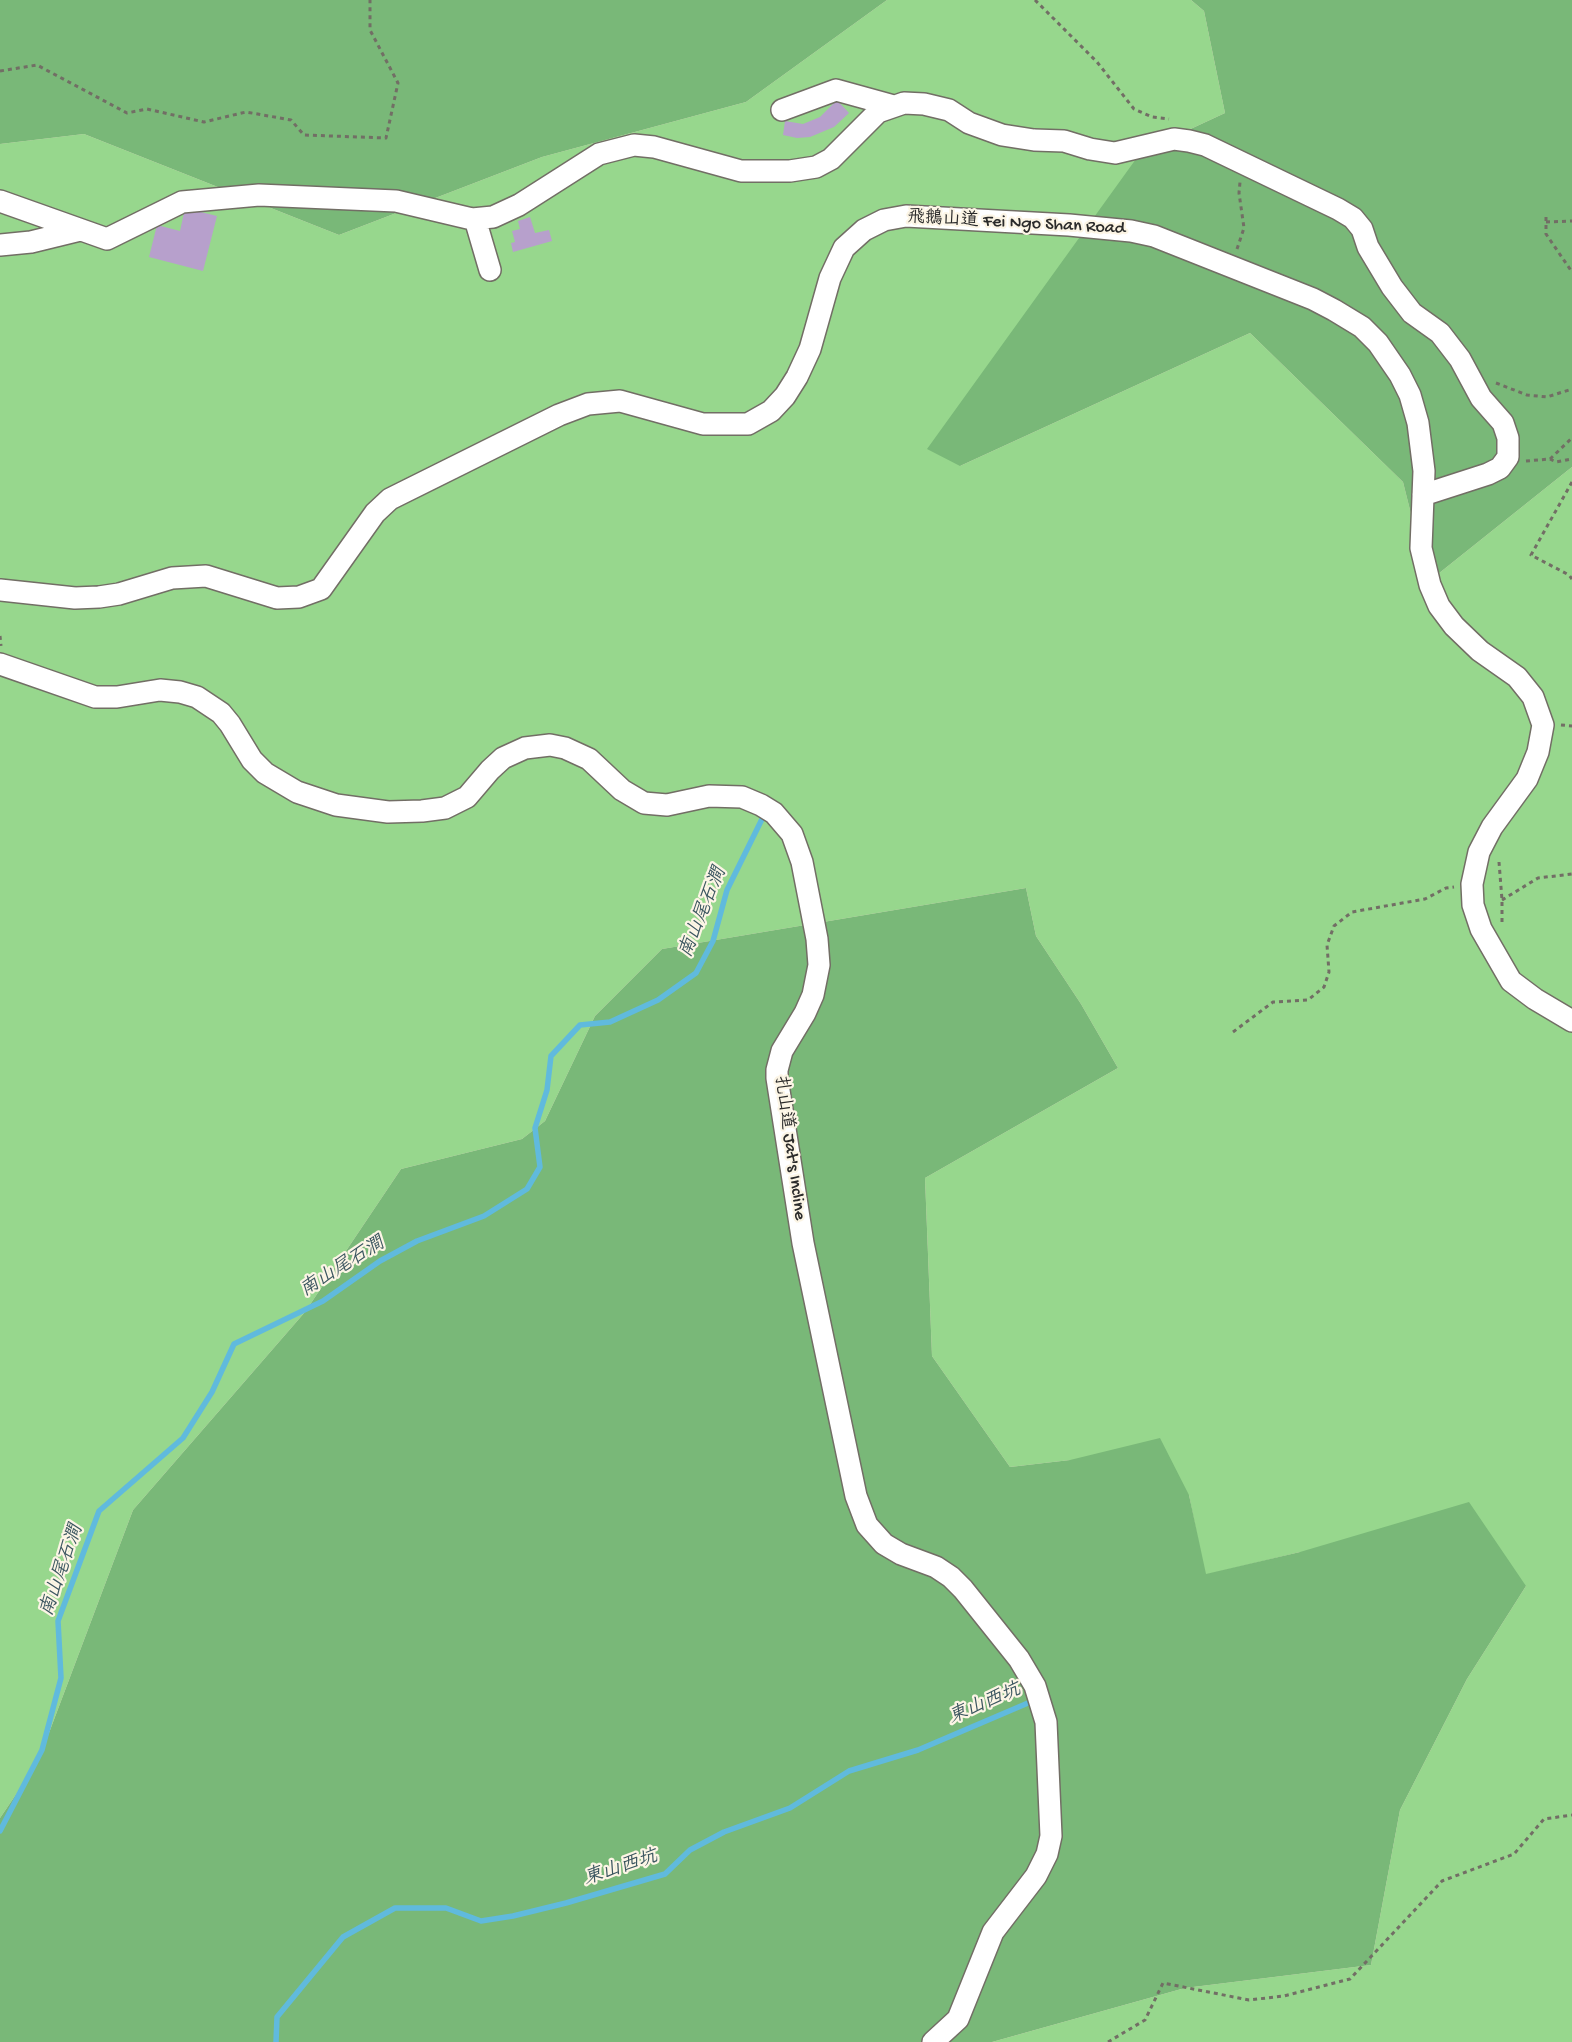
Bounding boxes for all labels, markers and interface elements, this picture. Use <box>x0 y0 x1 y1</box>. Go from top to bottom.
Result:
street label: 飛鵝山道 Fei Ngo Shan Road <box>906 207 1126 241</box>
water label: 南山尾石澗 <box>676 865 732 961</box>
street label: 扎山道 Jat's Incline <box>768 1075 810 1221</box>
water label: 南山尾石澗 <box>297 1233 389 1303</box>
water label: 南山尾石澗 <box>37 1522 89 1620</box>
water label: 東山西坑 <box>946 1680 1024 1730</box>
water label: 東山西坑 <box>581 1846 661 1892</box>

